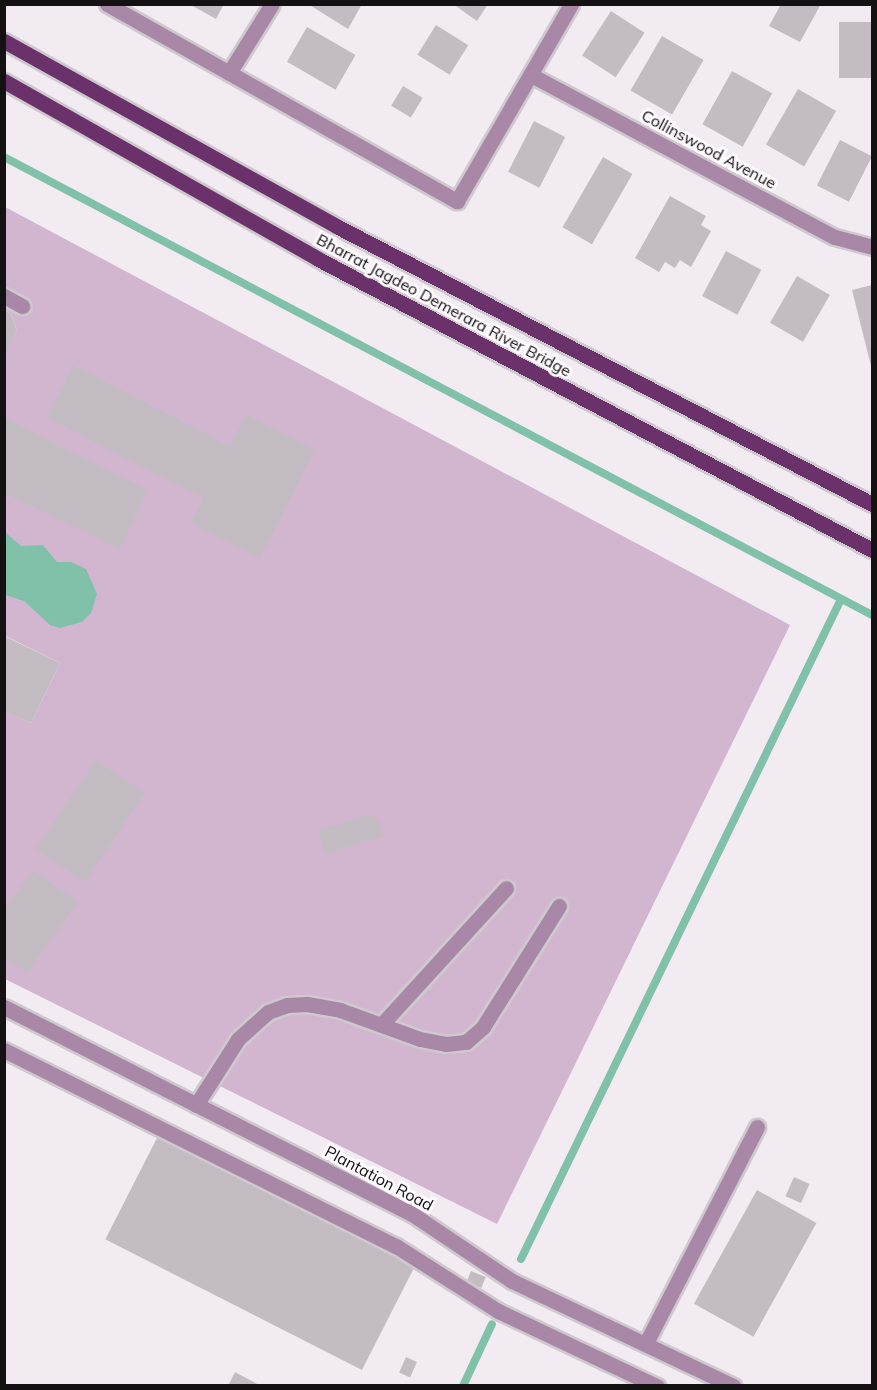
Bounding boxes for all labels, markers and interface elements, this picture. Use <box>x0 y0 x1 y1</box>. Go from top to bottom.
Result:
street label: Collinswood Avenue <box>638 105 780 193</box>
street label: Bharrat Jagdeo Demerara River Bridge <box>313 229 575 381</box>
street label: Plantation Road <box>322 1141 436 1215</box>

